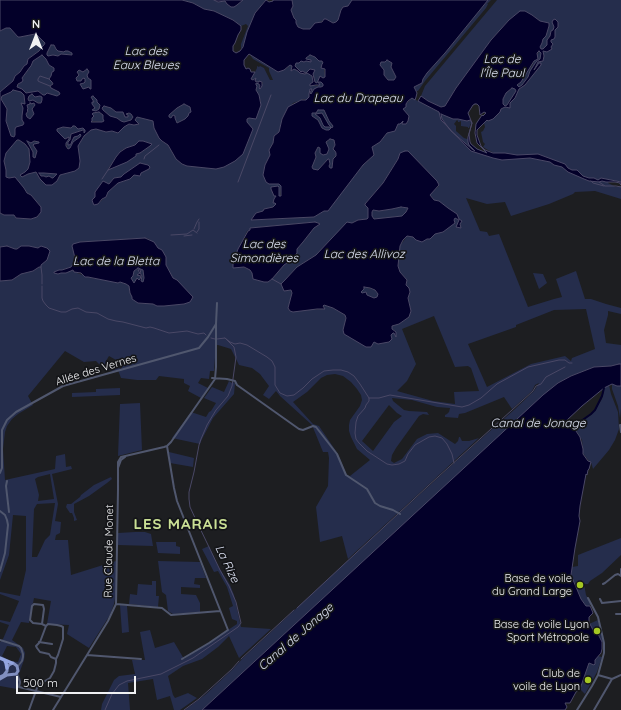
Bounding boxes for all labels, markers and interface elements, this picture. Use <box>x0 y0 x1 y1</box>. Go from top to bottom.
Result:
north arrow <box>16 16 56 56</box>
text: N <box>32 17 40 31</box>
water label: Lac des Eaux Bleues <box>113 44 179 72</box>
water label: Lac de l'Île Paul <box>480 52 524 80</box>
water label: Lac du Drapeau <box>313 91 403 105</box>
water label: Lac des Simondières <box>230 237 298 265</box>
water label: Lac des Allivoz <box>323 247 405 261</box>
water label: Lac de la Bletta <box>73 254 159 268</box>
street label: Allée des Vernes <box>54 351 138 389</box>
water label: Canal de Jonage <box>490 416 586 430</box>
street label: Rue Claude Monet <box>102 504 116 598</box>
district label: LES MARAIS <box>133 515 229 533</box>
water label: La Rize <box>212 543 242 585</box>
place label: Base de voile du Grand Large <box>492 572 572 598</box>
marker: Base de voile du Grand Large <box>575 580 585 590</box>
water label: Canal de Jonage <box>255 600 337 674</box>
place label: Base de voile Lyon Sport Métropole <box>494 618 589 644</box>
marker: Base de voile Lyon Sport Métropole <box>592 626 602 636</box>
place label: Club de voile de Lyon <box>513 667 580 693</box>
scale bar <box>18 668 138 694</box>
text: 500 m <box>23 675 58 690</box>
marker: Club de voile de Lyon <box>583 675 593 685</box>

